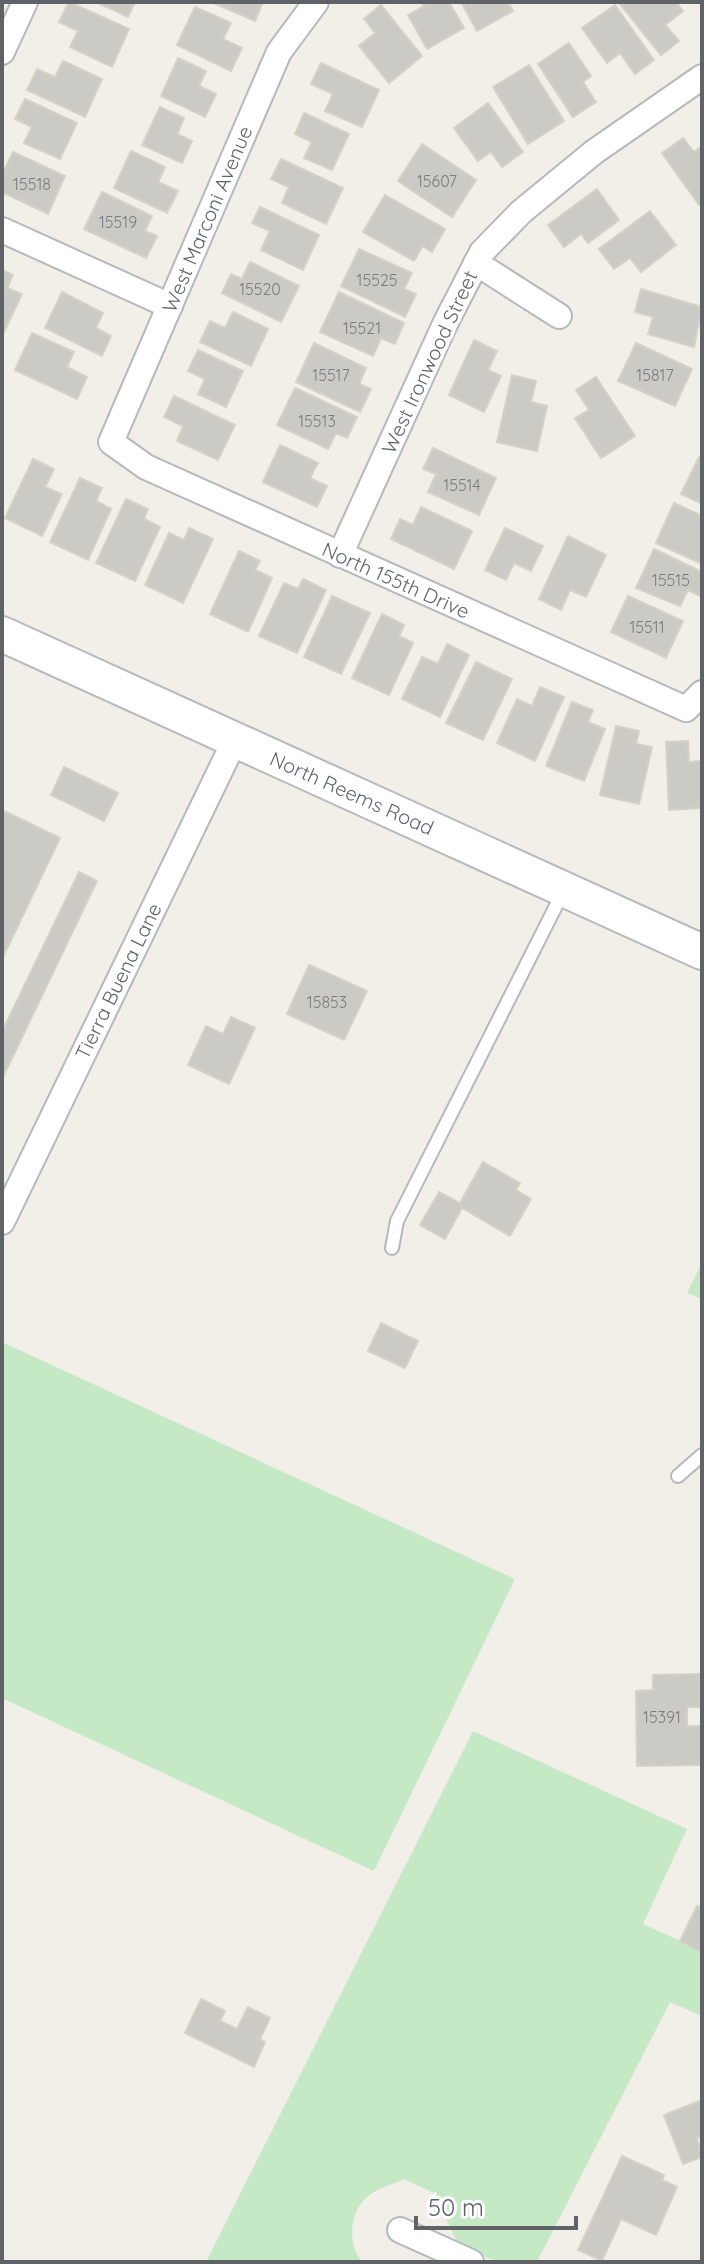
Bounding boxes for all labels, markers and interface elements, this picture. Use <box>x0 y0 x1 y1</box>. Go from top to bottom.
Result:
street label: West Marconi Avenue <box>156 122 258 316</box>
house number: 15607 <box>417 171 457 191</box>
house number: 15518 <box>13 174 51 194</box>
house number: 15519 <box>99 212 137 232</box>
street label: West Ironwood Street <box>376 266 483 458</box>
house number: 15525 <box>357 270 397 290</box>
house number: 15520 <box>239 279 281 299</box>
house number: 15521 <box>343 318 381 338</box>
house number: 15517 <box>312 365 350 385</box>
house number: 15817 <box>636 365 674 385</box>
house number: 15513 <box>298 411 336 431</box>
house number: 15514 <box>443 475 481 495</box>
street label: North 155th Drive <box>318 536 474 624</box>
house number: 15515 <box>652 570 690 590</box>
house number: 15511 <box>629 617 665 637</box>
street label: North Reems Road <box>266 746 438 840</box>
street label: Tierra Buena Lane <box>69 899 167 1063</box>
house number: 15853 <box>307 992 347 1012</box>
house number: 15391 <box>643 1707 681 1727</box>
scale bar <box>416 2180 576 2230</box>
text: 50 m <box>428 2192 484 2222</box>

